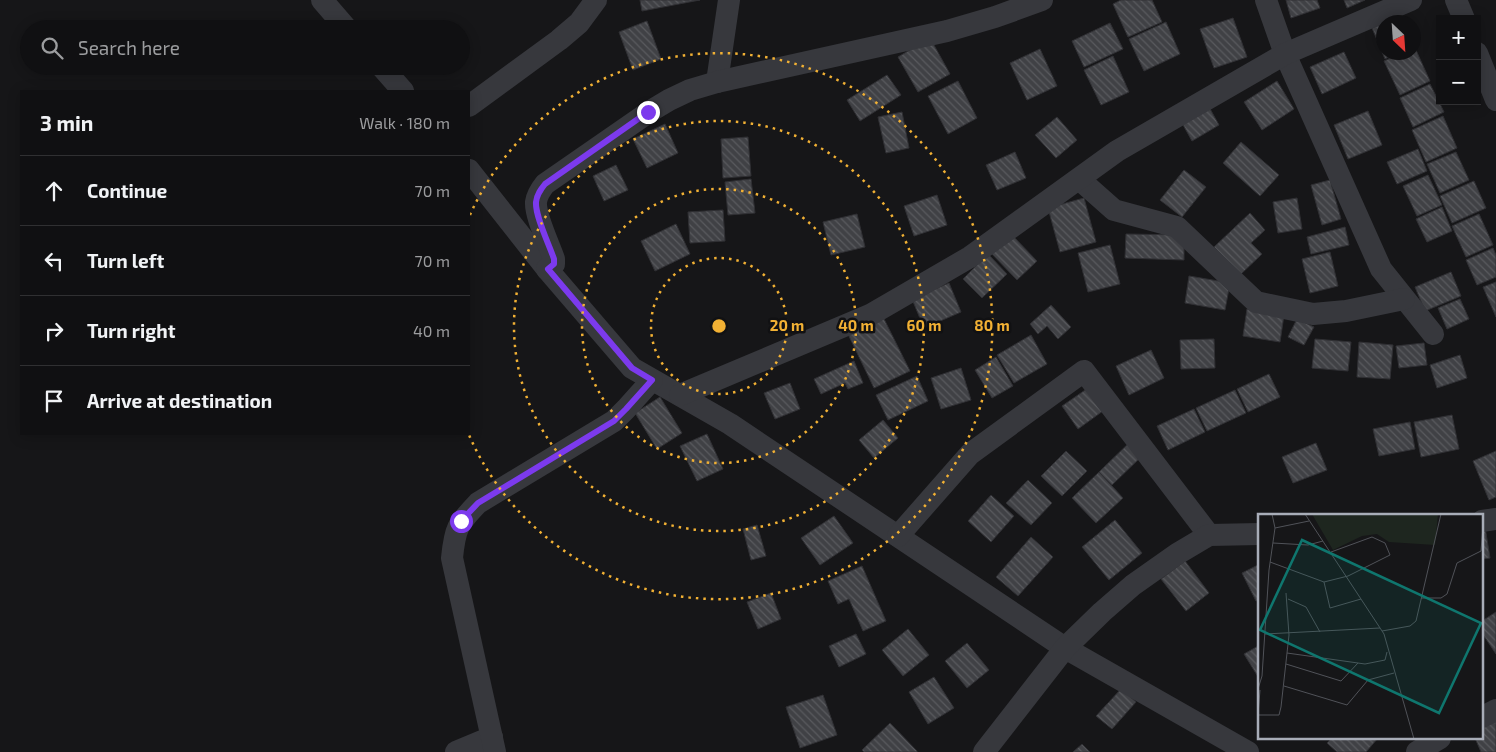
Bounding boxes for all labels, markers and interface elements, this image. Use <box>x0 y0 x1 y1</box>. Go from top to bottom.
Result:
north arrow <box>1376 15 1421 60</box>
map controls <box>1436 15 1481 105</box>
button: + <box>1436 15 1481 60</box>
search box <box>20 20 470 75</box>
icon: search <box>38 34 66 62</box>
text: Search here <box>78 36 180 59</box>
button: − <box>1436 60 1481 105</box>
route end <box>637 101 660 124</box>
text: 3 min <box>40 110 93 135</box>
text: Walk · 180 m <box>359 113 450 132</box>
icon: ahead <box>40 177 68 205</box>
text: Continue <box>87 179 167 202</box>
text: 70 m <box>415 181 450 200</box>
icon: left <box>40 247 68 275</box>
text: Turn left <box>87 249 164 272</box>
text: 70 m <box>415 251 450 270</box>
text: 20 m <box>770 316 804 334</box>
text: 40 m <box>838 316 874 334</box>
text: 60 m <box>907 316 941 334</box>
text: 80 m <box>974 316 1010 334</box>
icon: right <box>40 317 68 345</box>
centre of rings <box>710 317 728 335</box>
text: Turn right <box>87 319 175 342</box>
text: 40 m <box>413 321 450 340</box>
icon: arrive <box>40 387 68 415</box>
text: Arrive at destination <box>87 389 272 412</box>
route start <box>450 510 473 533</box>
inset map <box>1258 514 1484 740</box>

